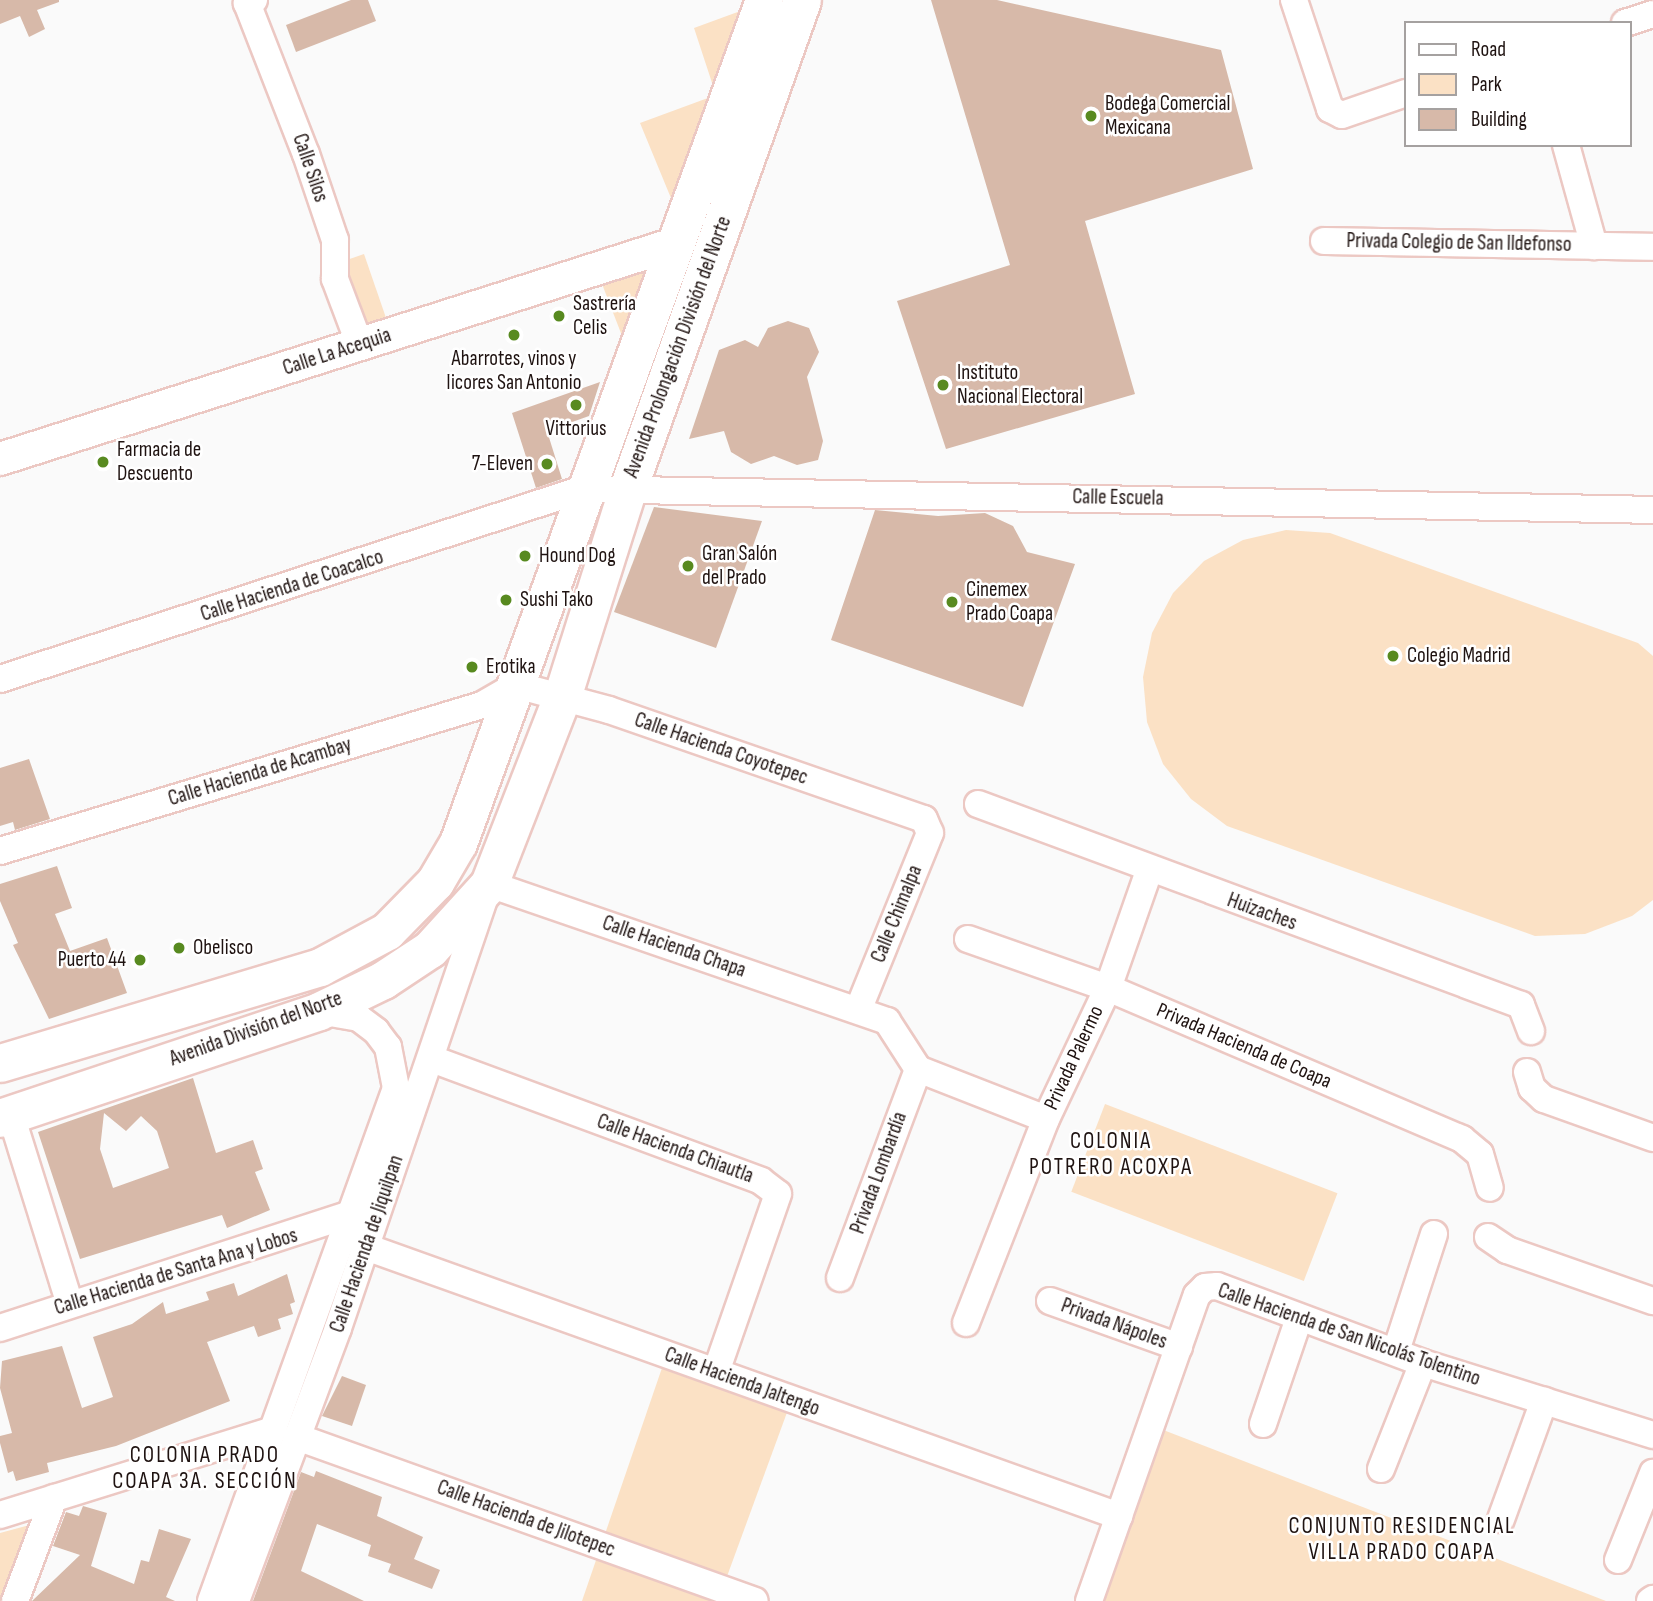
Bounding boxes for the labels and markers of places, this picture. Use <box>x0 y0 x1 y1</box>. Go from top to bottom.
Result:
place label: Bodega Comercial Mexicana <box>1105 91 1230 141</box>
marker: Bodega Comercial Mexicana <box>1083 108 1099 124</box>
place label: Sastrería Celis <box>573 291 636 341</box>
marker: Sastrería Celis <box>551 308 567 324</box>
marker: Abarrotes, vinos y licores San Antonio <box>506 327 522 343</box>
place label: Abarrotes, vinos y licores San Antonio <box>447 346 581 396</box>
place label: Instituto Nacional Electoral <box>957 360 1083 410</box>
marker: Instituto Nacional Electoral <box>935 377 951 393</box>
marker: Vittorius <box>568 397 584 413</box>
place label: Vittorius <box>546 416 606 442</box>
place label: Farmacia de Descuento <box>117 437 201 487</box>
place label: 7-Eleven <box>472 451 533 477</box>
marker: Farmacia de Descuento <box>95 454 111 470</box>
marker: 7-Eleven <box>539 456 555 472</box>
place label: Gran Salón del Prado <box>702 541 777 591</box>
place label: Hound Dog <box>539 543 616 569</box>
marker: Hound Dog <box>517 548 533 564</box>
marker: Gran Salón del Prado <box>680 558 696 574</box>
place label: Cinemex Prado Coapa <box>966 577 1053 627</box>
place label: Sushi Tako <box>520 587 593 613</box>
marker: Sushi Tako <box>498 592 514 608</box>
marker: Cinemex Prado Coapa <box>944 594 960 610</box>
place label: Colegio Madrid <box>1407 643 1510 669</box>
marker: Colegio Madrid <box>1385 648 1401 664</box>
place label: Erotika <box>486 654 535 680</box>
marker: Erotika <box>464 659 480 675</box>
place label: Obelisco <box>193 935 253 961</box>
marker: Obelisco <box>171 940 187 956</box>
place label: Puerto 44 <box>58 947 126 973</box>
marker: Puerto 44 <box>132 952 148 968</box>

